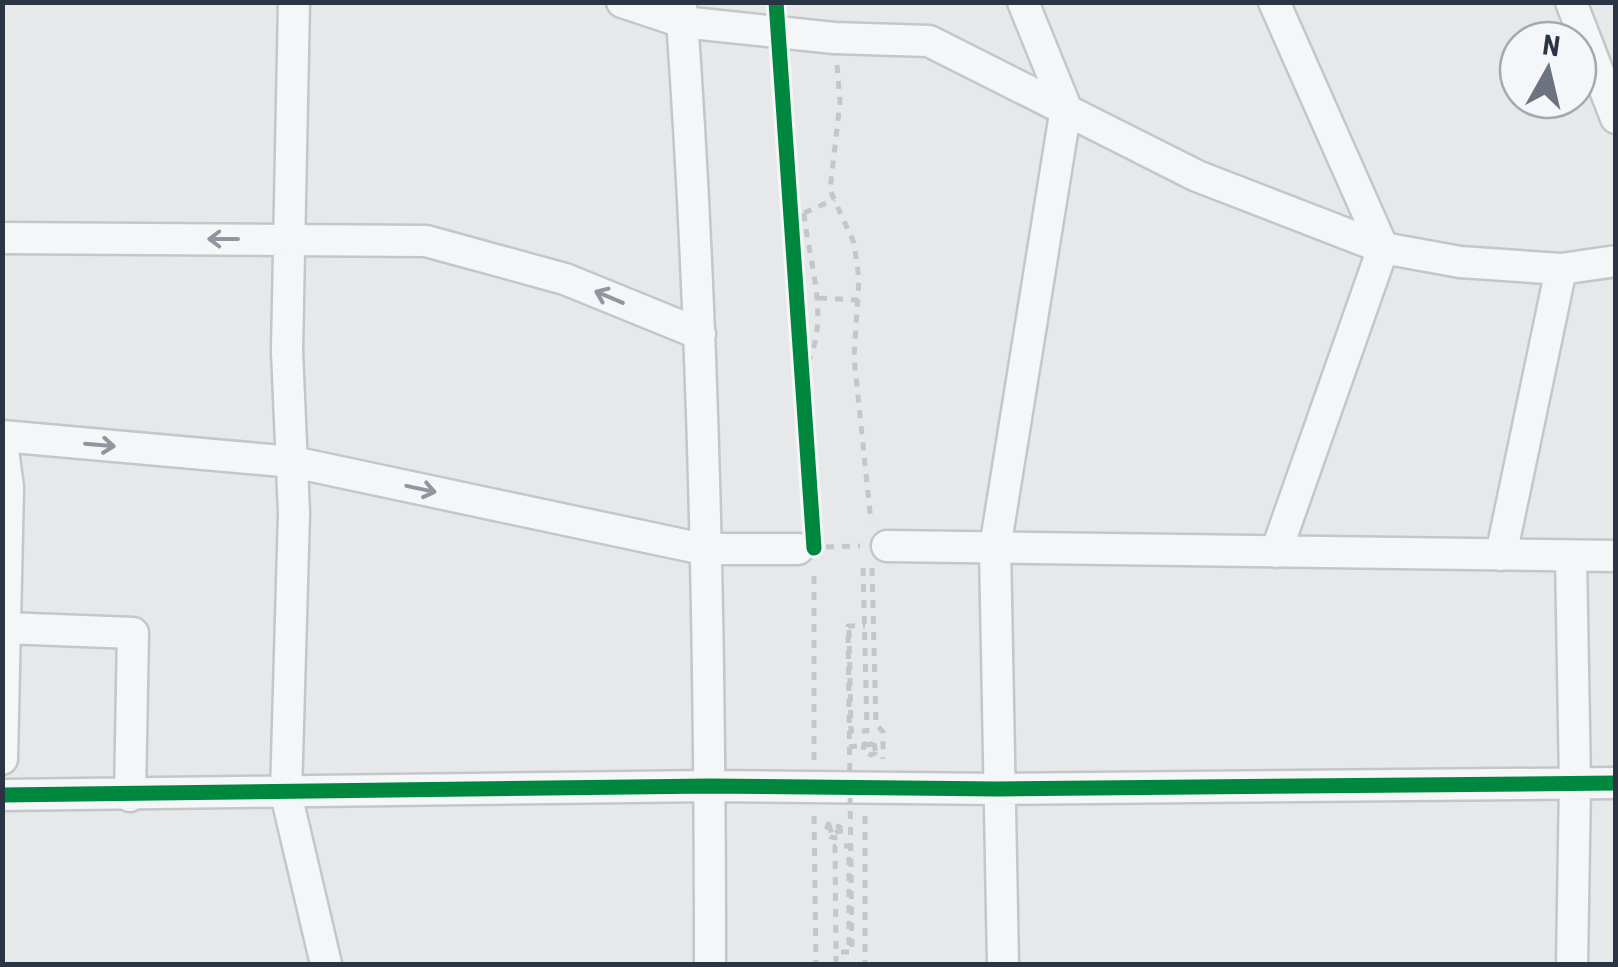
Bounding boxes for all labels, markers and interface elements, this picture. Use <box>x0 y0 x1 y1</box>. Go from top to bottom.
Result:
north arrow <box>1498 20 1598 120</box>
text: N <box>1541 28 1562 63</box>
one-way arrow <box>207 230 240 248</box>
one-way arrow <box>595 286 625 304</box>
one-way arrow <box>83 435 115 454</box>
one-way arrow <box>404 481 436 500</box>

